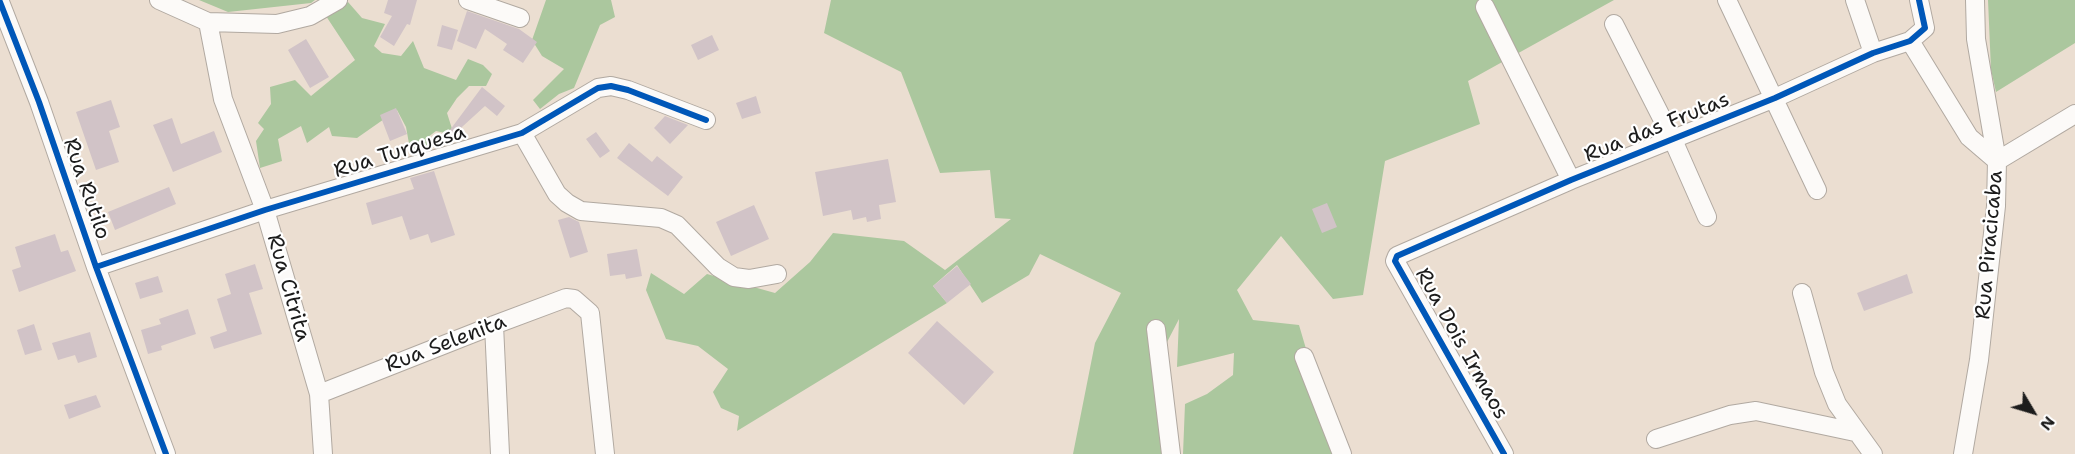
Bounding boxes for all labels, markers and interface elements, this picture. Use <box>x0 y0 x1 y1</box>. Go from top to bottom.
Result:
street label: Rua das Frutas <box>1581 87 1733 169</box>
street label: Rua Turquesa <box>331 120 469 184</box>
street label: Rua Rutilo <box>57 135 115 243</box>
street label: Rua Piracicaba <box>1971 169 2009 321</box>
street label: Rua Citrita <box>261 232 315 344</box>
street label: Rua Dois Irmaos <box>1409 264 1513 424</box>
street label: Rua Selenita <box>382 309 510 379</box>
north arrow <box>2003 382 2063 442</box>
text: N <box>2035 412 2060 435</box>

